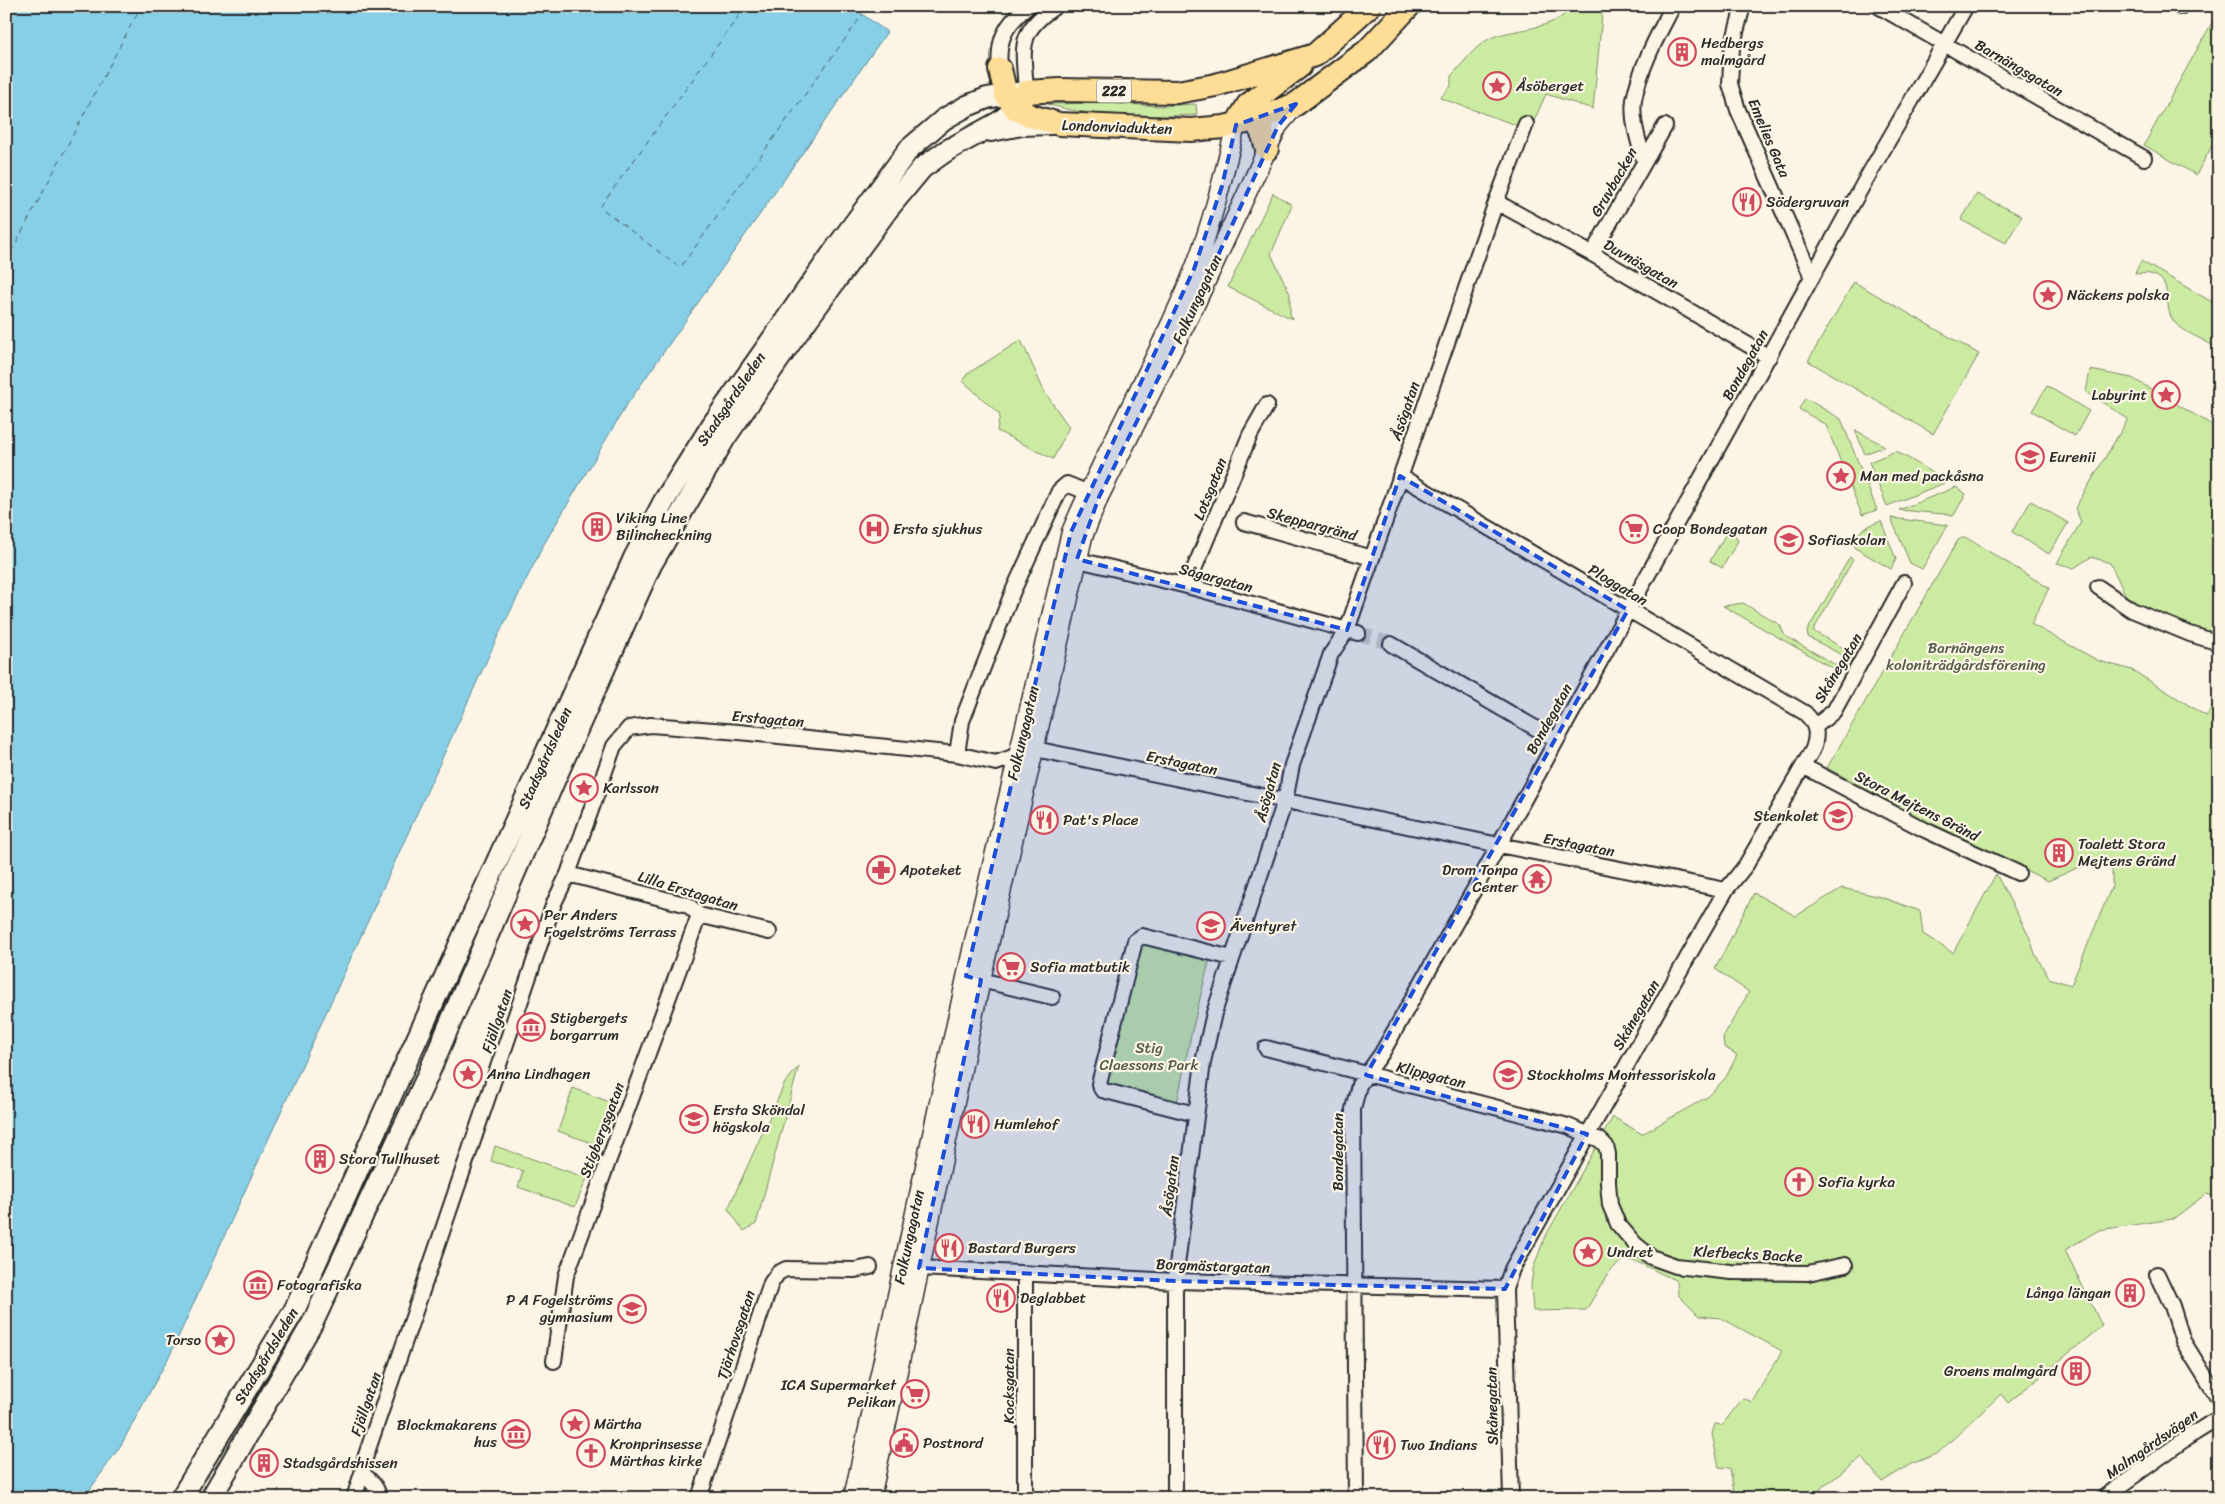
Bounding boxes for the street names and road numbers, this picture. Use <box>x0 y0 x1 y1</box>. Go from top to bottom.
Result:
street label: Barnängsgatan <box>1970 32 2068 104</box>
road number: 222 <box>1096 80 1132 102</box>
street label: Emelies Gata <box>1741 94 1798 182</box>
street label: Londonviadukten <box>1061 112 1173 142</box>
street label: Gruvbacken <box>1584 142 1644 222</box>
street label: Duvnäsgatan <box>1599 232 1683 296</box>
street label: Folkungagatan <box>1165 250 1229 348</box>
street label: Bondegatan <box>1715 325 1775 405</box>
street label: Stadsgårdsleden <box>690 346 772 452</box>
street label: Åsögatan <box>1382 378 1427 445</box>
street label: Lotsgatan <box>1186 454 1234 524</box>
street label: Skeppargränd <box>1264 500 1361 549</box>
street label: Sågargatan <box>1176 556 1256 600</box>
street label: Ploggatan <box>1583 557 1653 613</box>
street label: Skånegatan <box>1807 628 1869 708</box>
street label: Bondegatan <box>1519 679 1579 759</box>
street label: Folkungagatan <box>1000 683 1046 783</box>
street label: Stadsgårdsleden <box>511 703 579 813</box>
street label: Erstagatan <box>731 703 805 735</box>
street label: Erstagatan <box>1144 743 1220 783</box>
street label: Åsögatan <box>1247 759 1288 826</box>
street label: Stora Mejtens Gränd <box>1850 763 1985 849</box>
street label: Erstagatan <box>1541 825 1617 865</box>
street label: Lilla Erstagatan <box>635 863 741 919</box>
street label: Skånegatan <box>1605 975 1667 1055</box>
street label: Fjällgatan <box>474 985 520 1057</box>
street label: Klippgatan <box>1394 1054 1468 1096</box>
street label: Stigbergsgatan <box>572 1078 632 1182</box>
street label: Bondegatan <box>1325 1113 1351 1191</box>
street label: Åsögatan <box>1153 1154 1187 1219</box>
street label: Folkungagatan <box>886 1187 932 1287</box>
street label: Klefbecks Backe <box>1693 1238 1803 1270</box>
street label: Borgmästargatan <box>1155 1251 1271 1281</box>
street label: Tjärhovsgatan <box>709 1287 763 1383</box>
street label: Stadsgårdsleden <box>227 1302 305 1410</box>
street label: Kocksgatan <box>996 1348 1022 1424</box>
street label: Skånegatan <box>1478 1367 1506 1445</box>
street label: Fjällgatan <box>343 1368 389 1440</box>
street label: Malmgårdsvägen <box>2100 1402 2204 1486</box>

